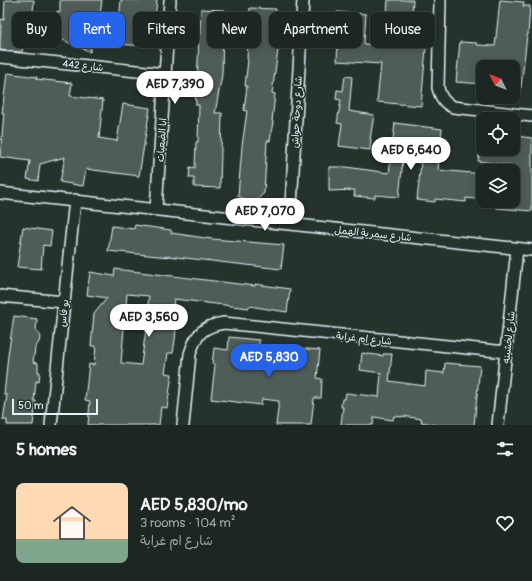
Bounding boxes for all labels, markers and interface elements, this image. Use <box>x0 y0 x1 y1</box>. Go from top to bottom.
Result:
chip: Buy <box>12 12 61 48</box>
chip: Rent <box>69 12 125 48</box>
chip: Filters <box>133 12 199 48</box>
chip: New <box>207 12 261 48</box>
chip: Apartment <box>269 12 362 48</box>
chip: House <box>370 12 435 48</box>
street label: شارع 442 <box>62 58 104 75</box>
north arrow <box>476 60 520 104</box>
map controls <box>476 60 520 208</box>
pin: AED 7,390 <box>129 71 221 105</box>
street label: شارع دوحة حواش <box>289 75 306 149</box>
text: AED 7,390 <box>145 76 205 92</box>
button: locate <box>476 112 520 156</box>
street label: ابا الضعيات <box>154 118 170 163</box>
pin: AED 6,640 <box>365 137 457 171</box>
text: AED 6,640 <box>380 142 442 158</box>
button: layers <box>476 164 520 208</box>
pin: AED 7,070 <box>219 198 311 232</box>
text: AED 7,070 <box>235 203 295 219</box>
street label: شارع سمرية الهمل <box>334 224 412 245</box>
street label: بو فاس <box>57 299 71 328</box>
pin: AED 3,560 <box>103 304 195 338</box>
text: AED 3,560 <box>119 309 179 325</box>
street label: شارع لخشينه <box>500 310 519 364</box>
street label: شارع ام غرابة <box>335 330 393 349</box>
pin: AED 5,830 <box>223 344 315 378</box>
text: AED 5,830 <box>239 349 299 365</box>
scale bar <box>12 397 98 416</box>
text: 50 m <box>18 399 44 412</box>
icon: filters <box>494 438 516 460</box>
text: 5 homes <box>16 439 77 460</box>
text: AED 5,830/mo <box>140 494 248 515</box>
icon: home <box>48 499 96 547</box>
icon: heart <box>494 512 516 534</box>
text: 3 rooms · 104 m² <box>140 515 235 531</box>
text: شارع ام غرابة <box>140 533 213 549</box>

